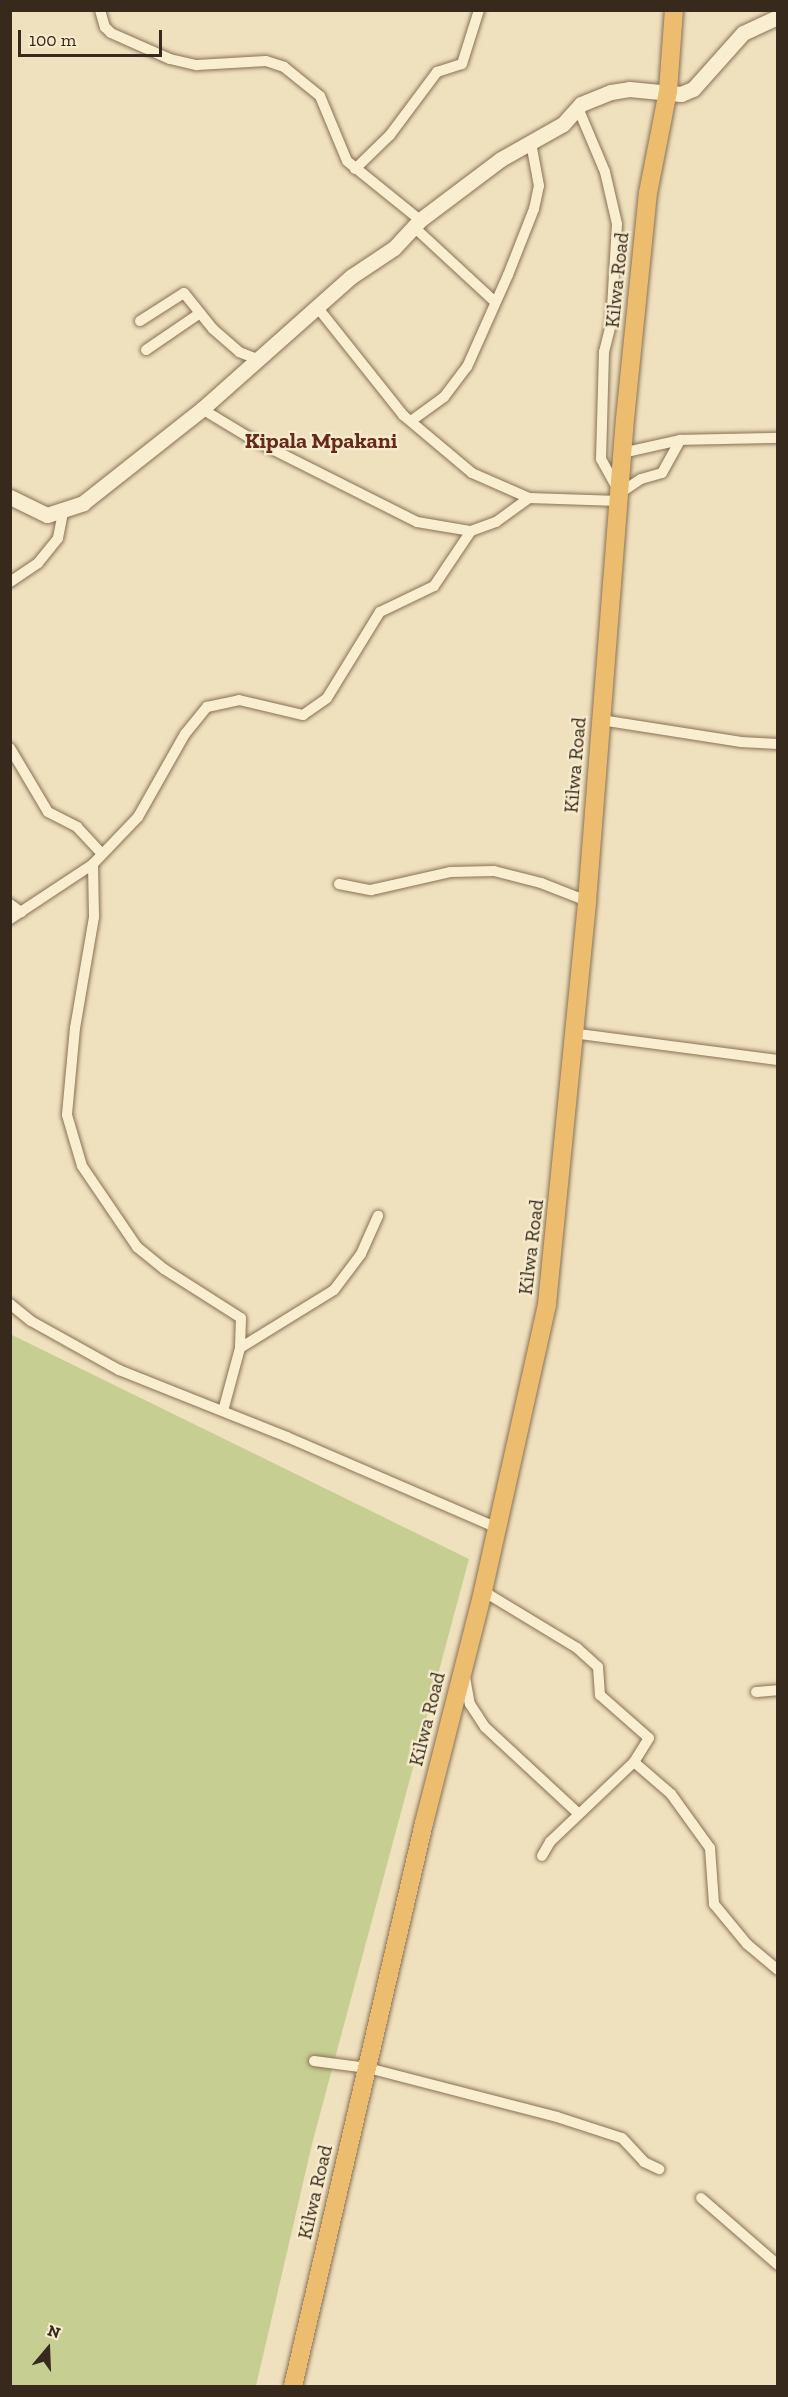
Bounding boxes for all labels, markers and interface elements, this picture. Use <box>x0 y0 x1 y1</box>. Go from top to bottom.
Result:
scale bar <box>21 18 165 56</box>
text: 100 m <box>29 29 76 51</box>
street label: Kilwa Road <box>600 231 634 329</box>
district label: Kipala Mpakani <box>245 428 397 454</box>
street label: Kilwa Road <box>559 716 591 814</box>
street label: Kilwa Road <box>513 1198 549 1296</box>
street label: Kilwa Road <box>404 1669 450 1769</box>
street label: Kilwa Road <box>293 2143 337 2241</box>
north arrow <box>18 2319 78 2379</box>
text: N <box>45 2321 63 2342</box>

